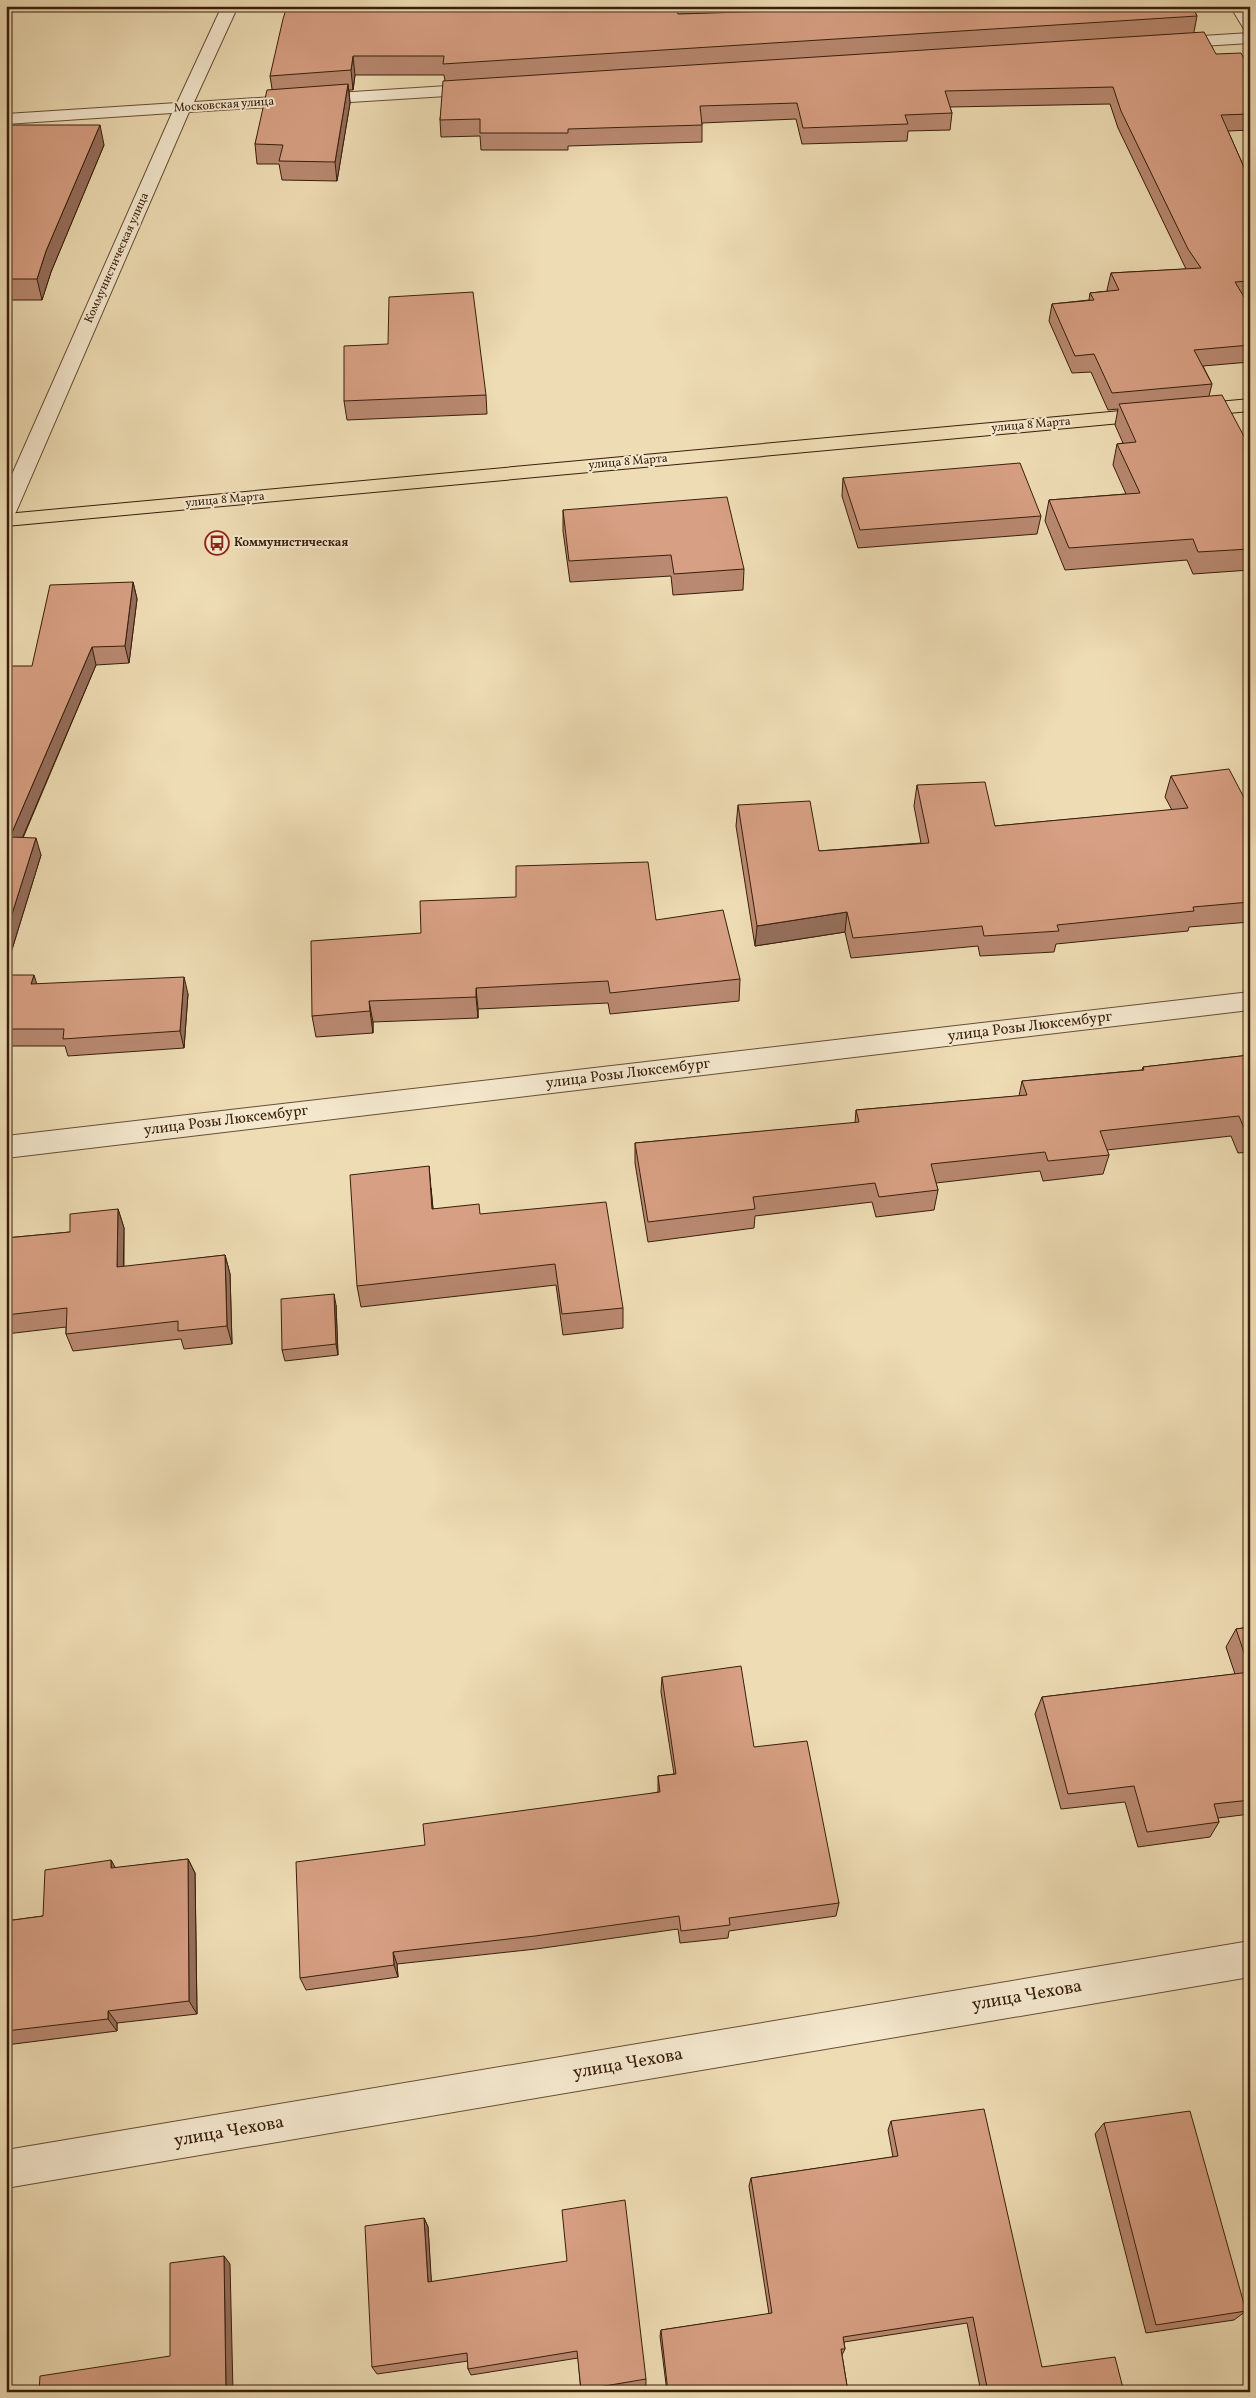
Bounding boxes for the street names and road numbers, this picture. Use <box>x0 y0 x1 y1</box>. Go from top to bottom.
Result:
street label: Московская улица <box>173 94 275 116</box>
street label: Коммунистическая улица <box>81 190 153 326</box>
street label: улица 8 Марта <box>991 414 1072 436</box>
street label: улица 8 Марта <box>588 451 669 473</box>
street label: улица 8 Марта <box>185 489 266 511</box>
street label: улица Розы Люксембург <box>947 1006 1114 1048</box>
street label: улица Розы Люксембург <box>545 1053 712 1095</box>
street label: улица Розы Люксембург <box>143 1100 310 1142</box>
street label: улица Чехова <box>970 1974 1084 2018</box>
street label: улица Чехова <box>571 2042 685 2086</box>
street label: улица Чехова <box>172 2110 286 2154</box>

